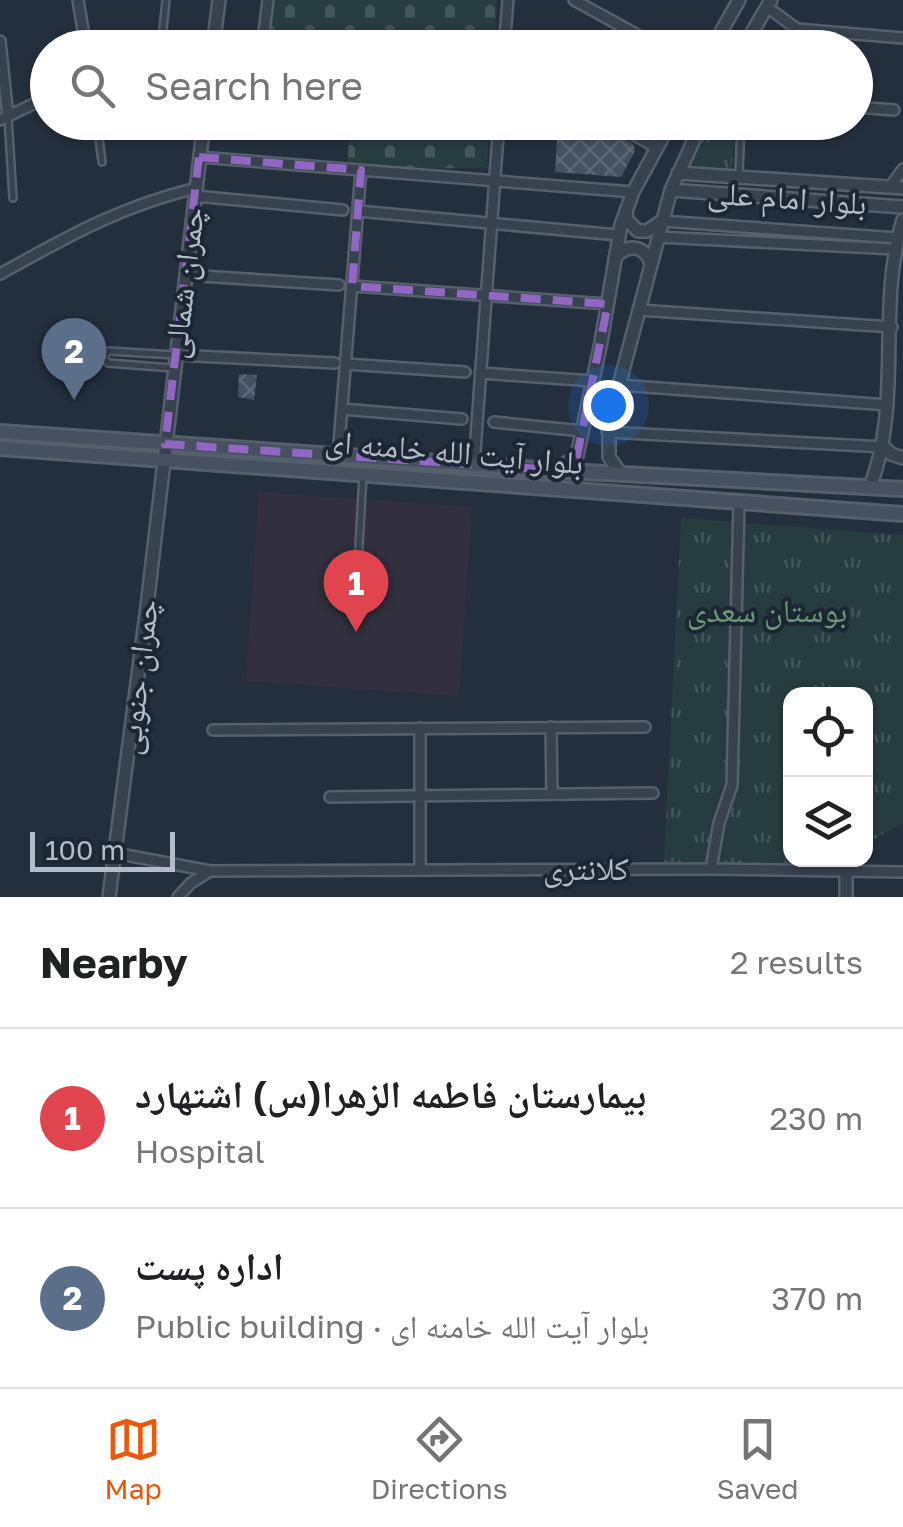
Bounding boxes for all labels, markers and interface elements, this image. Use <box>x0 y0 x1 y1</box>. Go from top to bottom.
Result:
search box <box>30 30 873 140</box>
icon: search <box>65 58 120 113</box>
text: Search here <box>145 63 363 108</box>
street label: بلوار امام علی <box>706 172 868 225</box>
street label: چمران شمالی <box>155 205 213 361</box>
pin: 2 <box>42 318 106 400</box>
your location <box>583 380 634 431</box>
street label: بلوار آیت الله خامنه ای <box>323 421 585 482</box>
pin: 1 <box>324 550 388 632</box>
park label: بوستان سعدی <box>687 591 847 630</box>
street label: چمران جنوبی <box>109 597 167 757</box>
map controls <box>783 687 873 867</box>
button: locate <box>783 687 873 777</box>
button: layers <box>783 777 873 867</box>
scale bar <box>30 827 175 871</box>
text: 100 m <box>45 833 125 866</box>
street label: کلانتری <box>543 849 629 888</box>
text: Nearby <box>40 937 188 987</box>
text: 2 results <box>730 943 863 981</box>
text: بیمارستان فاطمه الزهرا(س) اشتهارد <box>135 1071 646 1116</box>
text: 1 <box>64 1099 81 1137</box>
text: 230 m <box>770 1099 863 1137</box>
text: Hospital <box>135 1132 265 1170</box>
text: اداره پست <box>135 1243 284 1288</box>
text: 2 <box>63 1279 82 1317</box>
text: 370 m <box>771 1279 863 1317</box>
text: Public building · بلوار آیت الله خامنه ای <box>135 1307 649 1345</box>
tab: Map <box>105 1412 162 1505</box>
tab: Directions <box>371 1412 508 1505</box>
tab: Saved <box>717 1412 798 1505</box>

